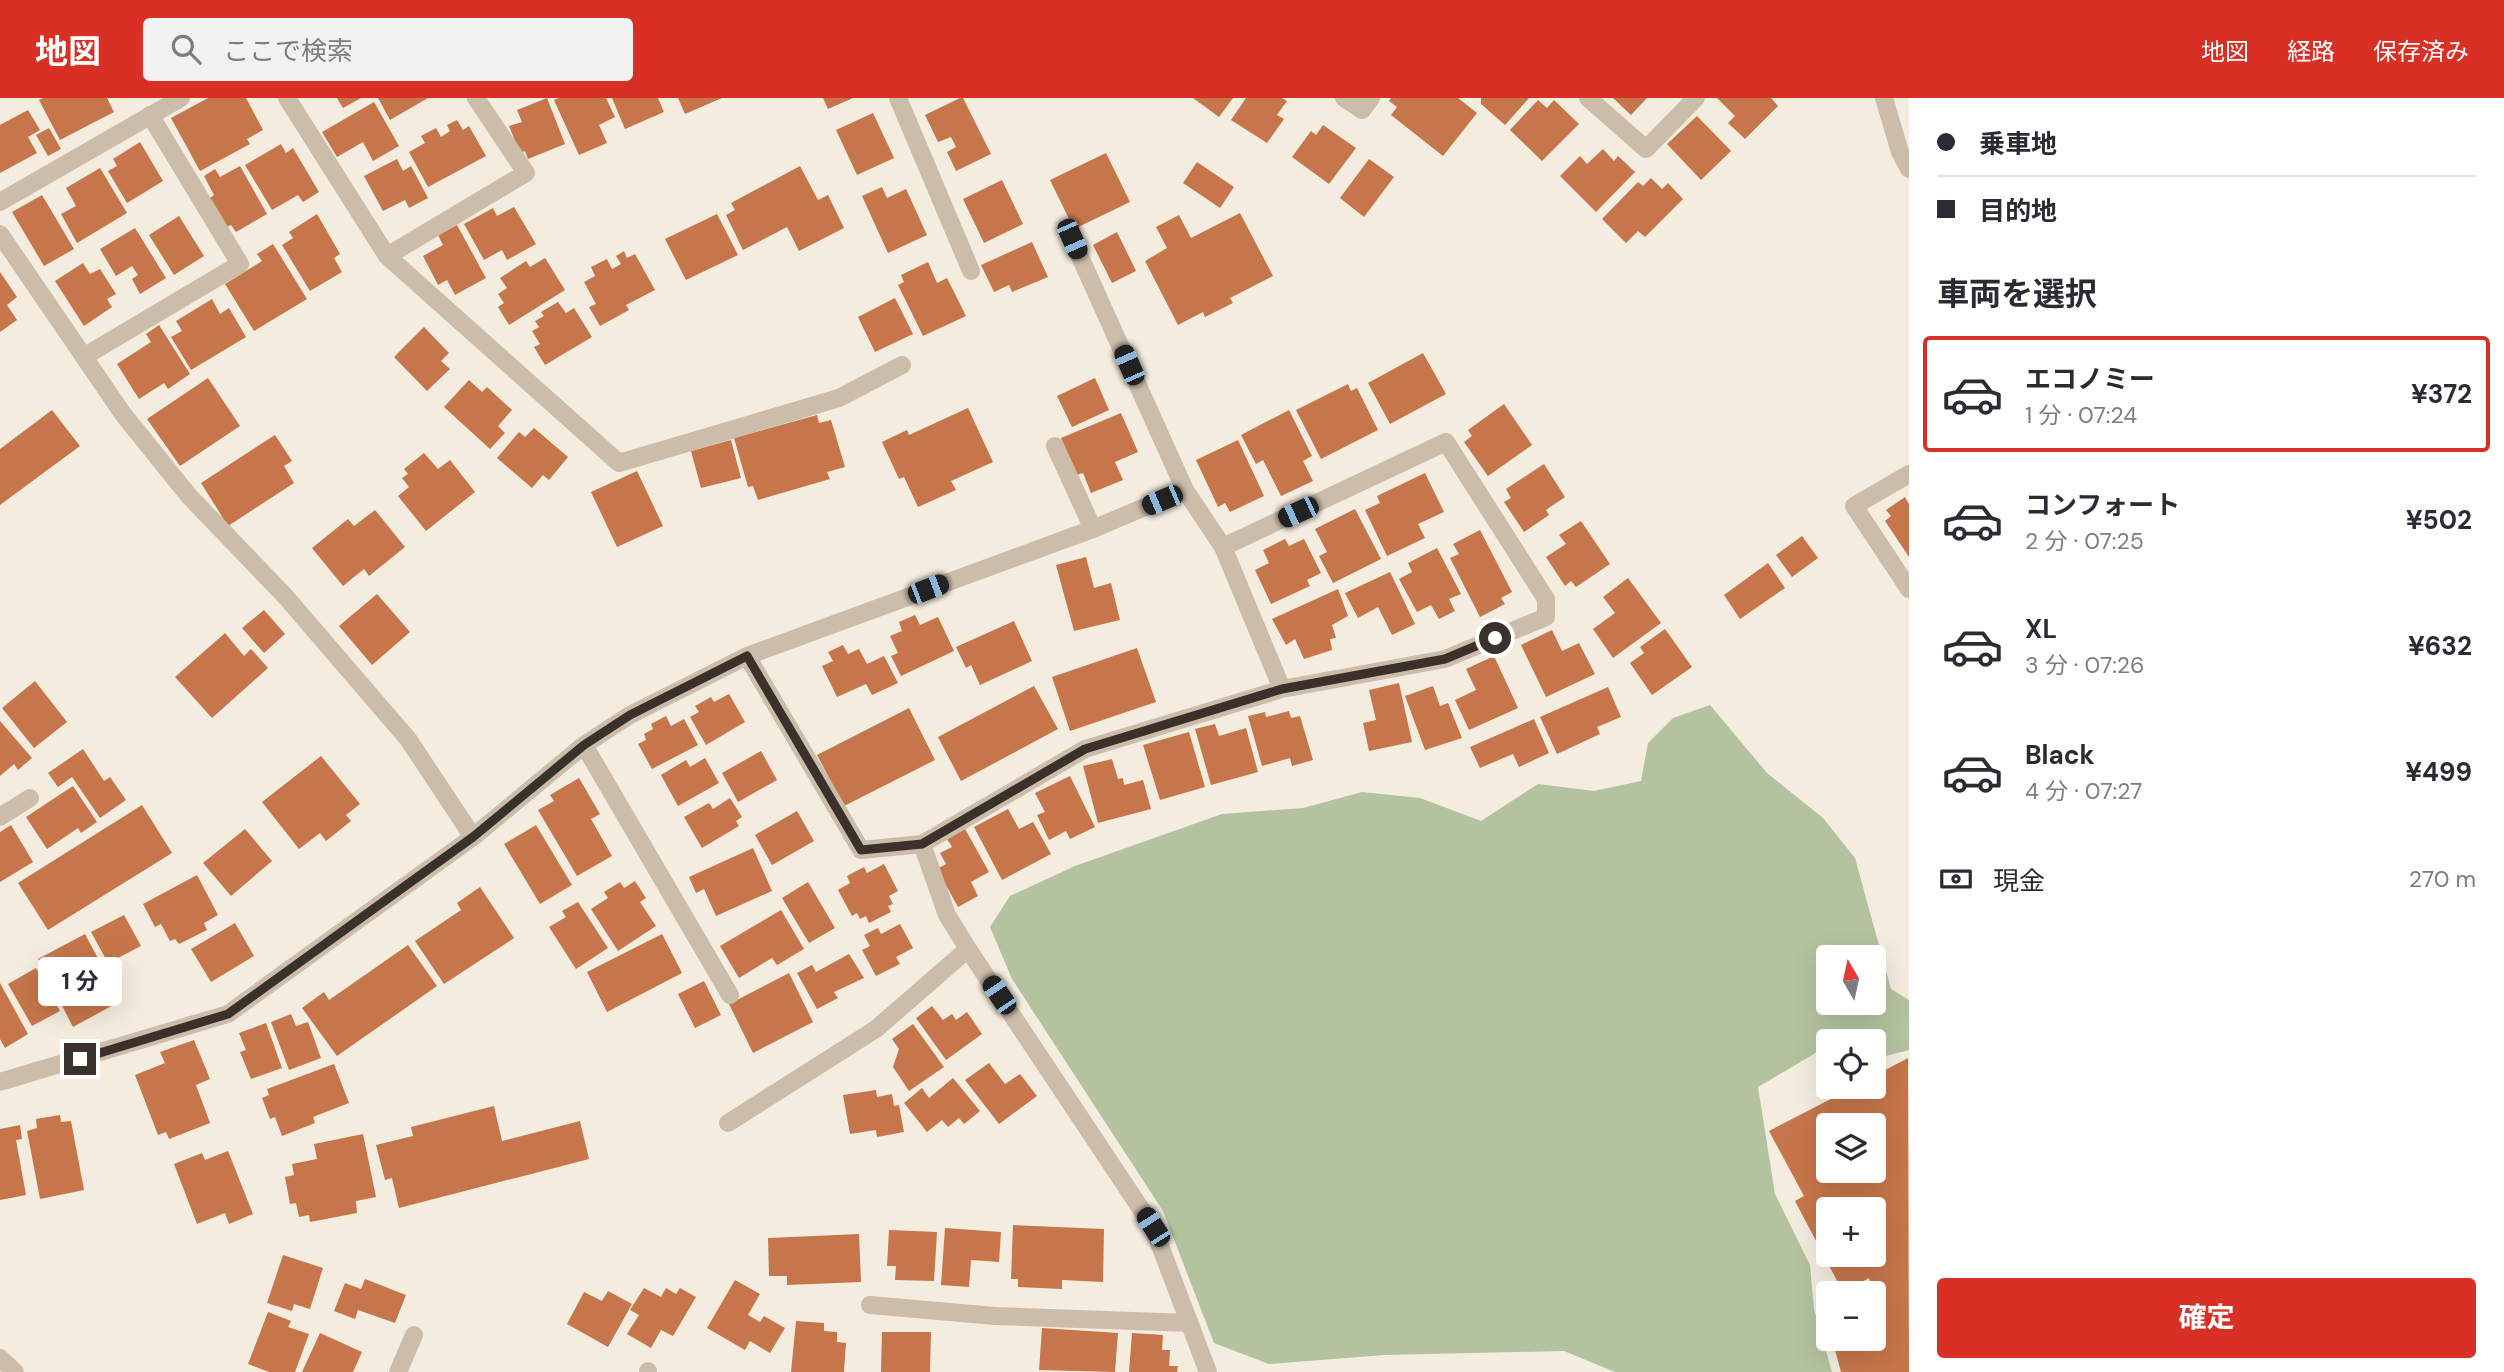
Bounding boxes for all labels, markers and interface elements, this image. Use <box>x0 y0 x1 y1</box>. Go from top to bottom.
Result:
search box <box>143 18 633 81</box>
text: 地図 <box>35 30 101 73</box>
icon: search <box>167 30 205 68</box>
text: ここで検索 <box>223 34 353 68</box>
text: 地図 <box>2201 36 2249 67</box>
text: 経路 <box>2287 36 2335 67</box>
text: 保存済み <box>2373 36 2469 67</box>
text: 乗車地 <box>1979 127 2057 161</box>
text: 目的地 <box>1979 194 2057 228</box>
car <box>1054 216 1091 262</box>
text: 車両を選択 <box>1937 273 2097 315</box>
car <box>1111 342 1148 388</box>
text: エコノミー <box>2025 362 2155 396</box>
icon: car <box>1941 363 2004 426</box>
text: ¥372 <box>2411 377 2472 411</box>
text: 1 分 · 07:24 <box>2025 400 2137 430</box>
car <box>1139 482 1186 518</box>
text: コンフォート <box>2025 488 2180 522</box>
icon: car <box>1941 489 2004 552</box>
car <box>1275 494 1322 530</box>
text: ¥502 <box>2406 503 2472 537</box>
text: 2 分 · 07:25 <box>2025 526 2144 556</box>
car <box>905 572 952 606</box>
text: XL <box>2025 612 2057 646</box>
icon: car <box>1941 615 2004 678</box>
route start <box>1479 622 1511 654</box>
text: ¥632 <box>2408 629 2472 663</box>
text: 3 分 · 07:26 <box>2025 650 2145 680</box>
text: Black <box>2025 738 2095 772</box>
icon: car <box>1941 741 2004 804</box>
text: ¥499 <box>2405 755 2472 789</box>
text: 4 分 · 07:27 <box>2025 776 2142 806</box>
icon: cash <box>1937 860 1975 898</box>
text: 現金 <box>1993 864 2045 898</box>
text: 270 m <box>2409 864 2476 894</box>
north arrow <box>1816 945 1886 1015</box>
map controls <box>1816 945 1886 1351</box>
callout: 1 分 <box>38 958 122 1006</box>
text: 1 分 <box>62 966 98 996</box>
car <box>979 972 1020 1018</box>
button: locate <box>1816 1029 1886 1099</box>
route end <box>64 1043 96 1075</box>
button: layers <box>1816 1113 1886 1183</box>
button: + <box>1816 1197 1886 1267</box>
car <box>1133 1204 1174 1250</box>
button: 確定 <box>1937 1278 2476 1358</box>
button: − <box>1816 1281 1886 1351</box>

